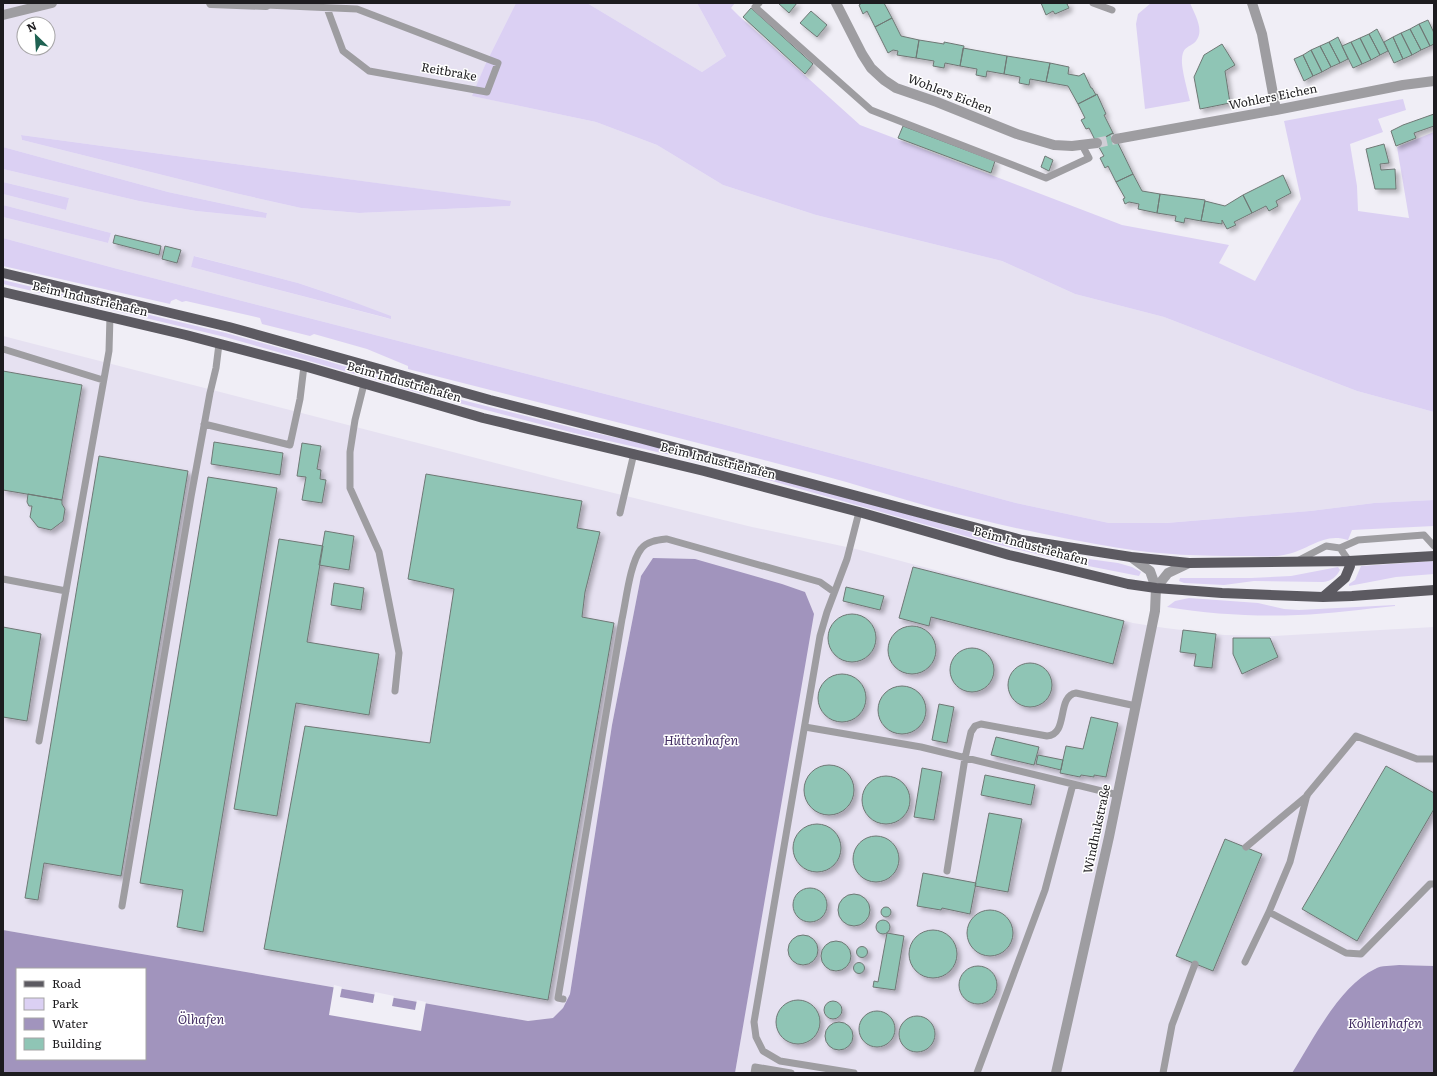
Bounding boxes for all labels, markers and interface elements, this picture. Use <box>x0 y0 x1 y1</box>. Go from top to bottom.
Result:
north arrow <box>16 16 56 56</box>
text: N <box>24 17 39 35</box>
street label: Reitbrake <box>420 57 478 85</box>
street label: Wohlers Eichen <box>905 69 996 118</box>
street label: Wohlers Eichen <box>1227 79 1319 113</box>
street label: Beim Industriehafen <box>31 276 150 320</box>
street label: Beim Industriehafen <box>345 356 464 406</box>
street label: Beim Industriehafen <box>659 437 778 483</box>
street label: Beim Industriehafen <box>972 521 1091 569</box>
water label: Hüttenhafen <box>664 730 739 749</box>
street label: Windhukstraße <box>1078 782 1114 875</box>
legend <box>16 968 146 1060</box>
text: Road <box>52 974 82 992</box>
text: Park <box>52 994 79 1012</box>
water label: Ölhafen <box>178 1009 225 1028</box>
water label: Kohlenhafen <box>1348 1013 1422 1032</box>
text: Water <box>52 1014 88 1032</box>
text: Building <box>52 1034 102 1052</box>

